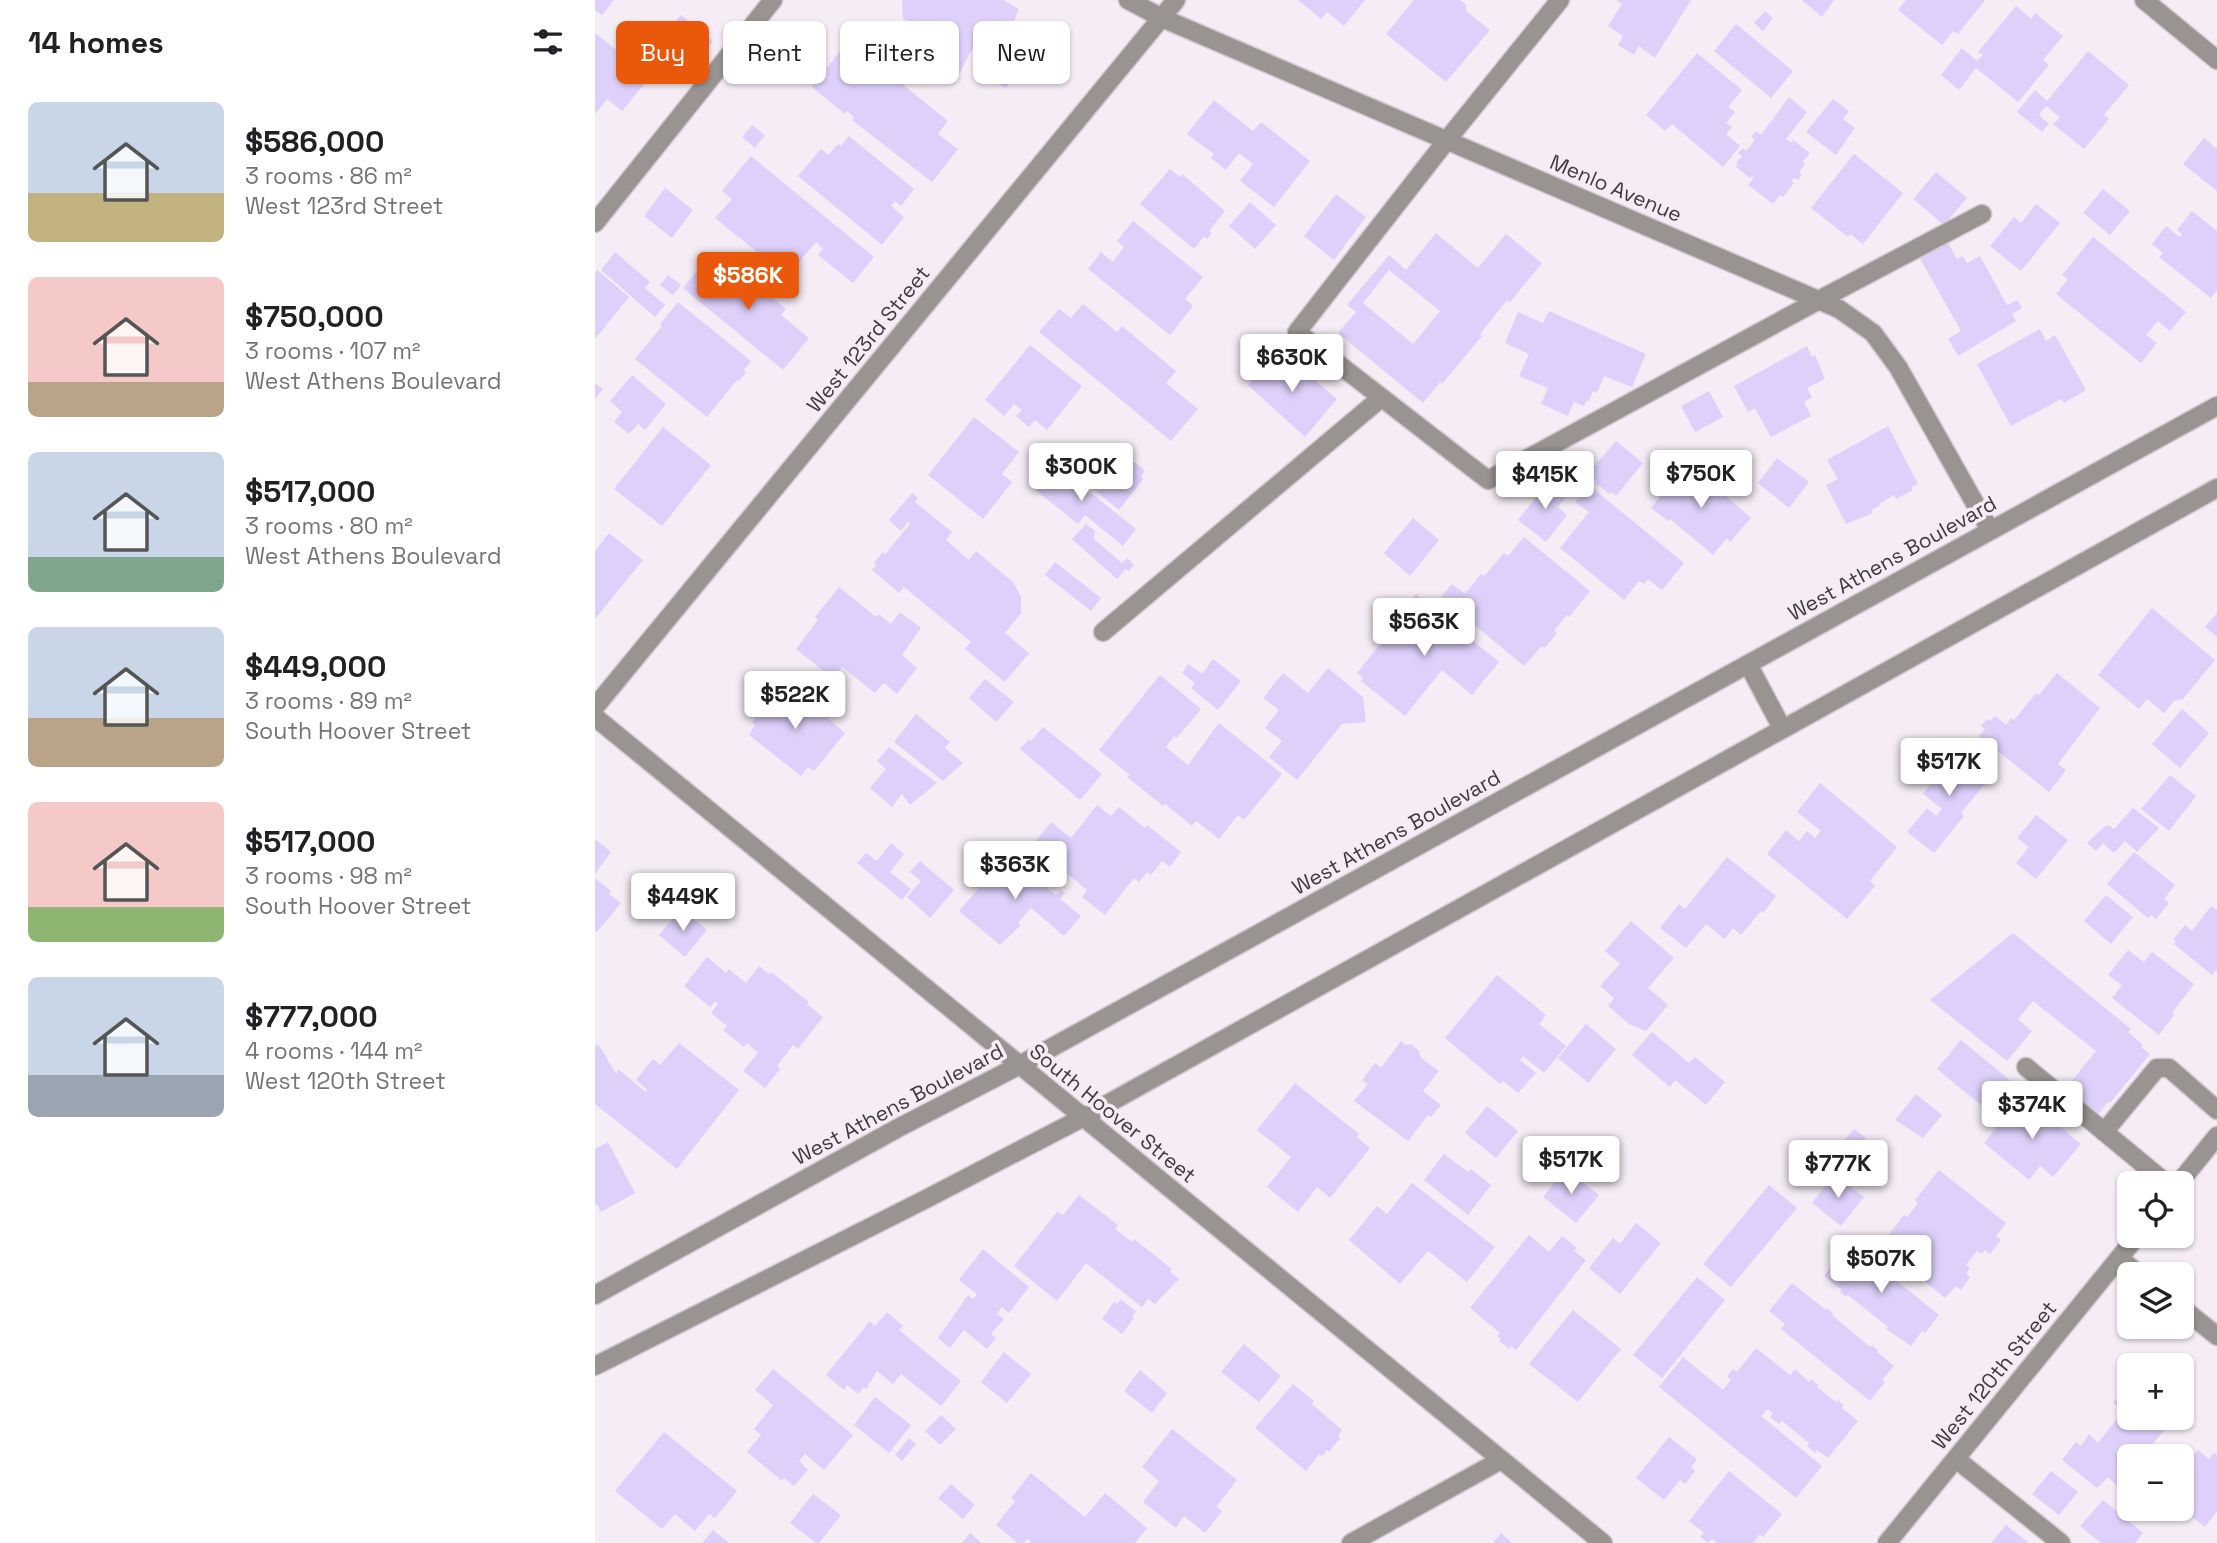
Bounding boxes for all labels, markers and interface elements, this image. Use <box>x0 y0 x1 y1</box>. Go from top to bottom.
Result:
chip: Buy <box>616 21 709 84</box>
chip: Rent <box>723 21 826 84</box>
chip: Filters <box>840 21 959 84</box>
chip: New <box>973 21 1070 84</box>
text: 14 homes <box>28 23 164 62</box>
icon: filters <box>529 23 567 61</box>
text: $586,000 <box>245 122 384 161</box>
icon: home <box>84 130 168 214</box>
street label: Menlo Avenue <box>1546 148 1686 228</box>
text: 3 rooms · 86 m² <box>245 161 412 191</box>
text: West 123rd Street <box>245 191 443 221</box>
pin: $586K <box>699 252 797 312</box>
text: $586K <box>713 260 783 290</box>
street label: West 123rd Street <box>801 260 935 418</box>
text: $750,000 <box>245 297 384 336</box>
icon: home <box>84 305 168 389</box>
pin: $630K <box>1243 334 1341 394</box>
text: 3 rooms · 107 m² <box>245 336 421 366</box>
text: $630K <box>1256 342 1328 372</box>
text: West Athens Boulevard <box>245 366 502 396</box>
pin: $300K <box>1032 444 1130 503</box>
pin: $750K <box>1652 450 1750 510</box>
text: $300K <box>1045 451 1117 481</box>
pin: $415K <box>1496 452 1594 511</box>
text: $750K <box>1666 458 1736 488</box>
text: $415K <box>1512 459 1578 489</box>
text: $517,000 <box>245 472 376 511</box>
icon: home <box>84 480 168 564</box>
street label: West Athens Boulevard <box>1783 489 2001 627</box>
text: 3 rooms · 80 m² <box>245 511 413 541</box>
text: West Athens Boulevard <box>245 541 502 571</box>
pin: $563K <box>1375 598 1473 658</box>
text: $563K <box>1389 606 1459 636</box>
text: $449,000 <box>245 647 386 686</box>
icon: home <box>84 655 168 739</box>
pin: $522K <box>746 672 844 731</box>
text: $522K <box>760 679 830 709</box>
text: 3 rooms · 89 m² <box>245 686 412 716</box>
text: South Hoover Street <box>245 716 471 746</box>
pin: $517K <box>1900 738 1998 798</box>
text: $517K <box>1917 746 1981 776</box>
street label: West Athens Boulevard <box>1287 763 1505 901</box>
text: $517,000 <box>245 822 376 861</box>
icon: home <box>84 830 168 914</box>
pin: $363K <box>966 842 1064 901</box>
text: $363K <box>980 849 1050 879</box>
text: 3 rooms · 98 m² <box>245 861 412 891</box>
pin: $449K <box>634 874 732 933</box>
text: $449K <box>647 881 719 911</box>
text: South Hoover Street <box>245 891 471 921</box>
text: $777,000 <box>245 997 378 1036</box>
icon: home <box>84 1005 168 1089</box>
text: 4 rooms · 144 m² <box>245 1036 422 1066</box>
street label: West Athens Boulevard <box>788 1037 1008 1171</box>
street label: South Hoover Street <box>1024 1037 1202 1189</box>
text: West 120th Street <box>245 1066 446 1096</box>
pin: $374K <box>1983 1082 2081 1141</box>
text: $374K <box>1998 1089 2066 1119</box>
pin: $517K <box>1522 1136 1620 1196</box>
pin: $777K <box>1789 1140 1887 1200</box>
text: $517K <box>1539 1144 1603 1174</box>
text: $777K <box>1805 1148 1871 1178</box>
map controls <box>2117 1171 2194 1521</box>
button: locate <box>2117 1171 2194 1248</box>
pin: $507K <box>1832 1236 1930 1295</box>
text: $507K <box>1846 1243 1916 1273</box>
button: layers <box>2117 1262 2194 1339</box>
street label: West 120th Street <box>1926 1295 2062 1455</box>
button: + <box>2117 1353 2194 1430</box>
button: − <box>2117 1444 2194 1521</box>

